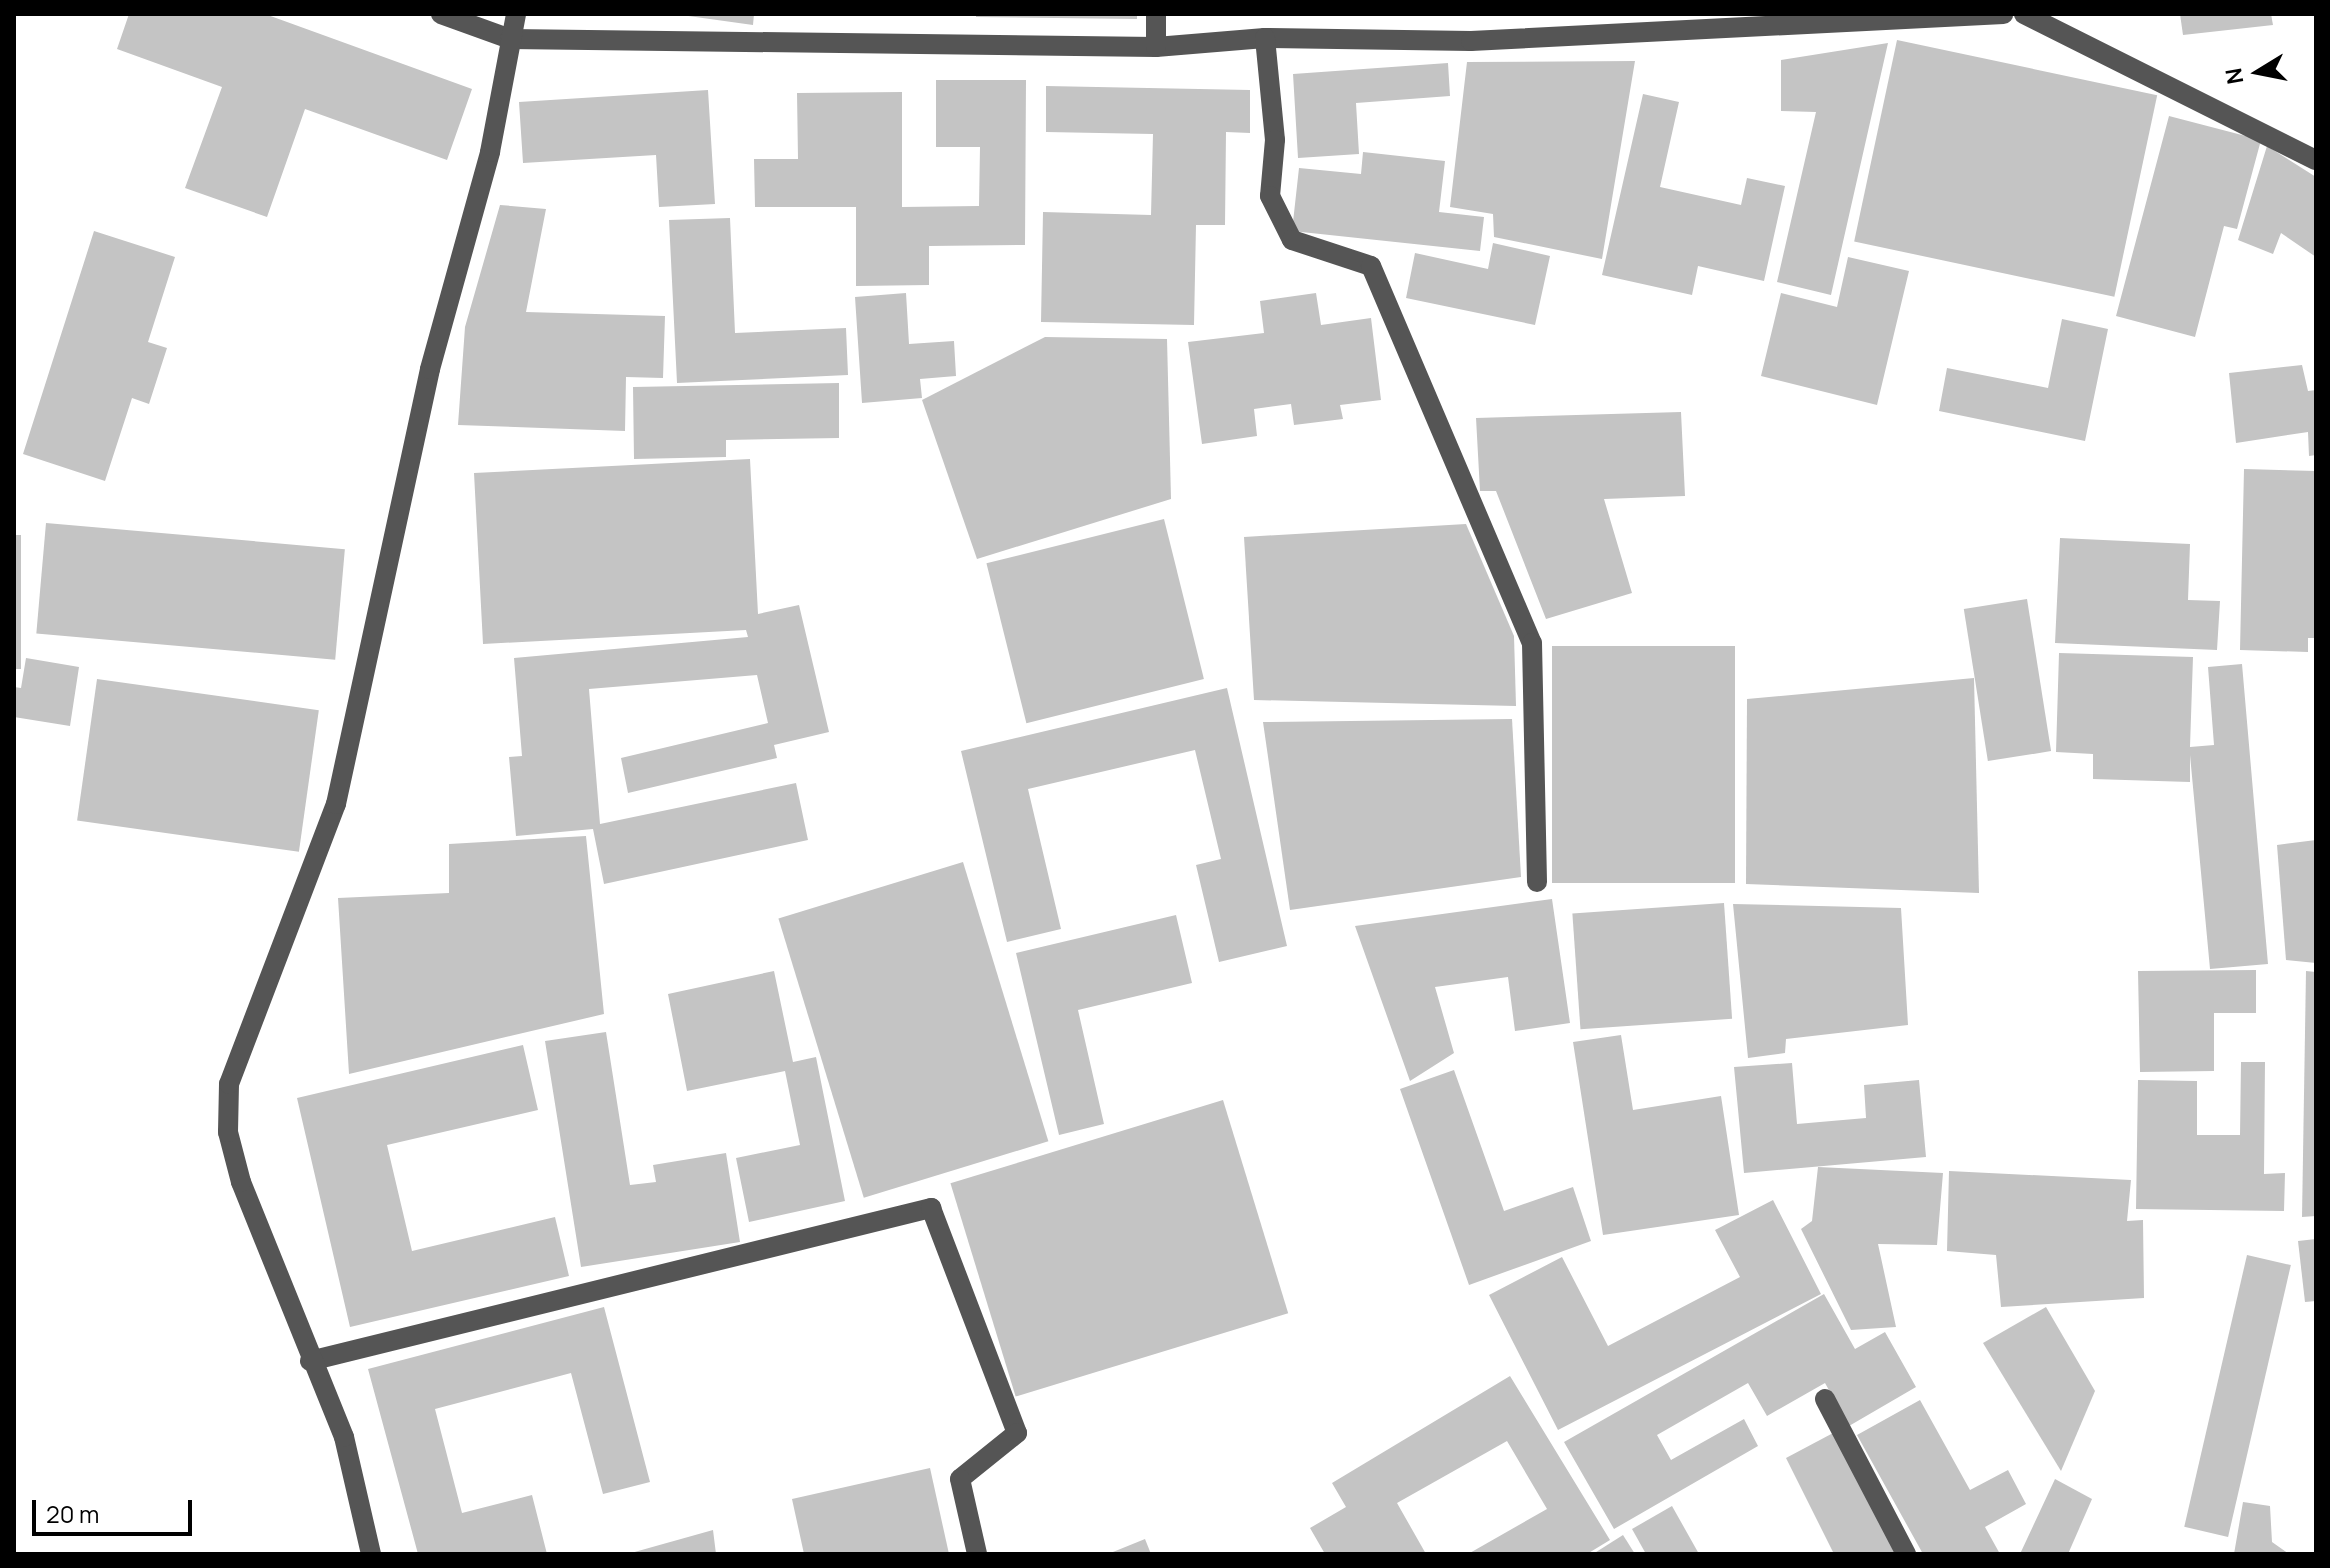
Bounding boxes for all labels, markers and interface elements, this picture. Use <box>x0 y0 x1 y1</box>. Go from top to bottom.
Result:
north arrow <box>2218 32 2298 112</box>
text: N <box>2218 66 2251 87</box>
scale bar <box>36 1484 196 1534</box>
text: 20 m <box>46 1497 99 1530</box>

